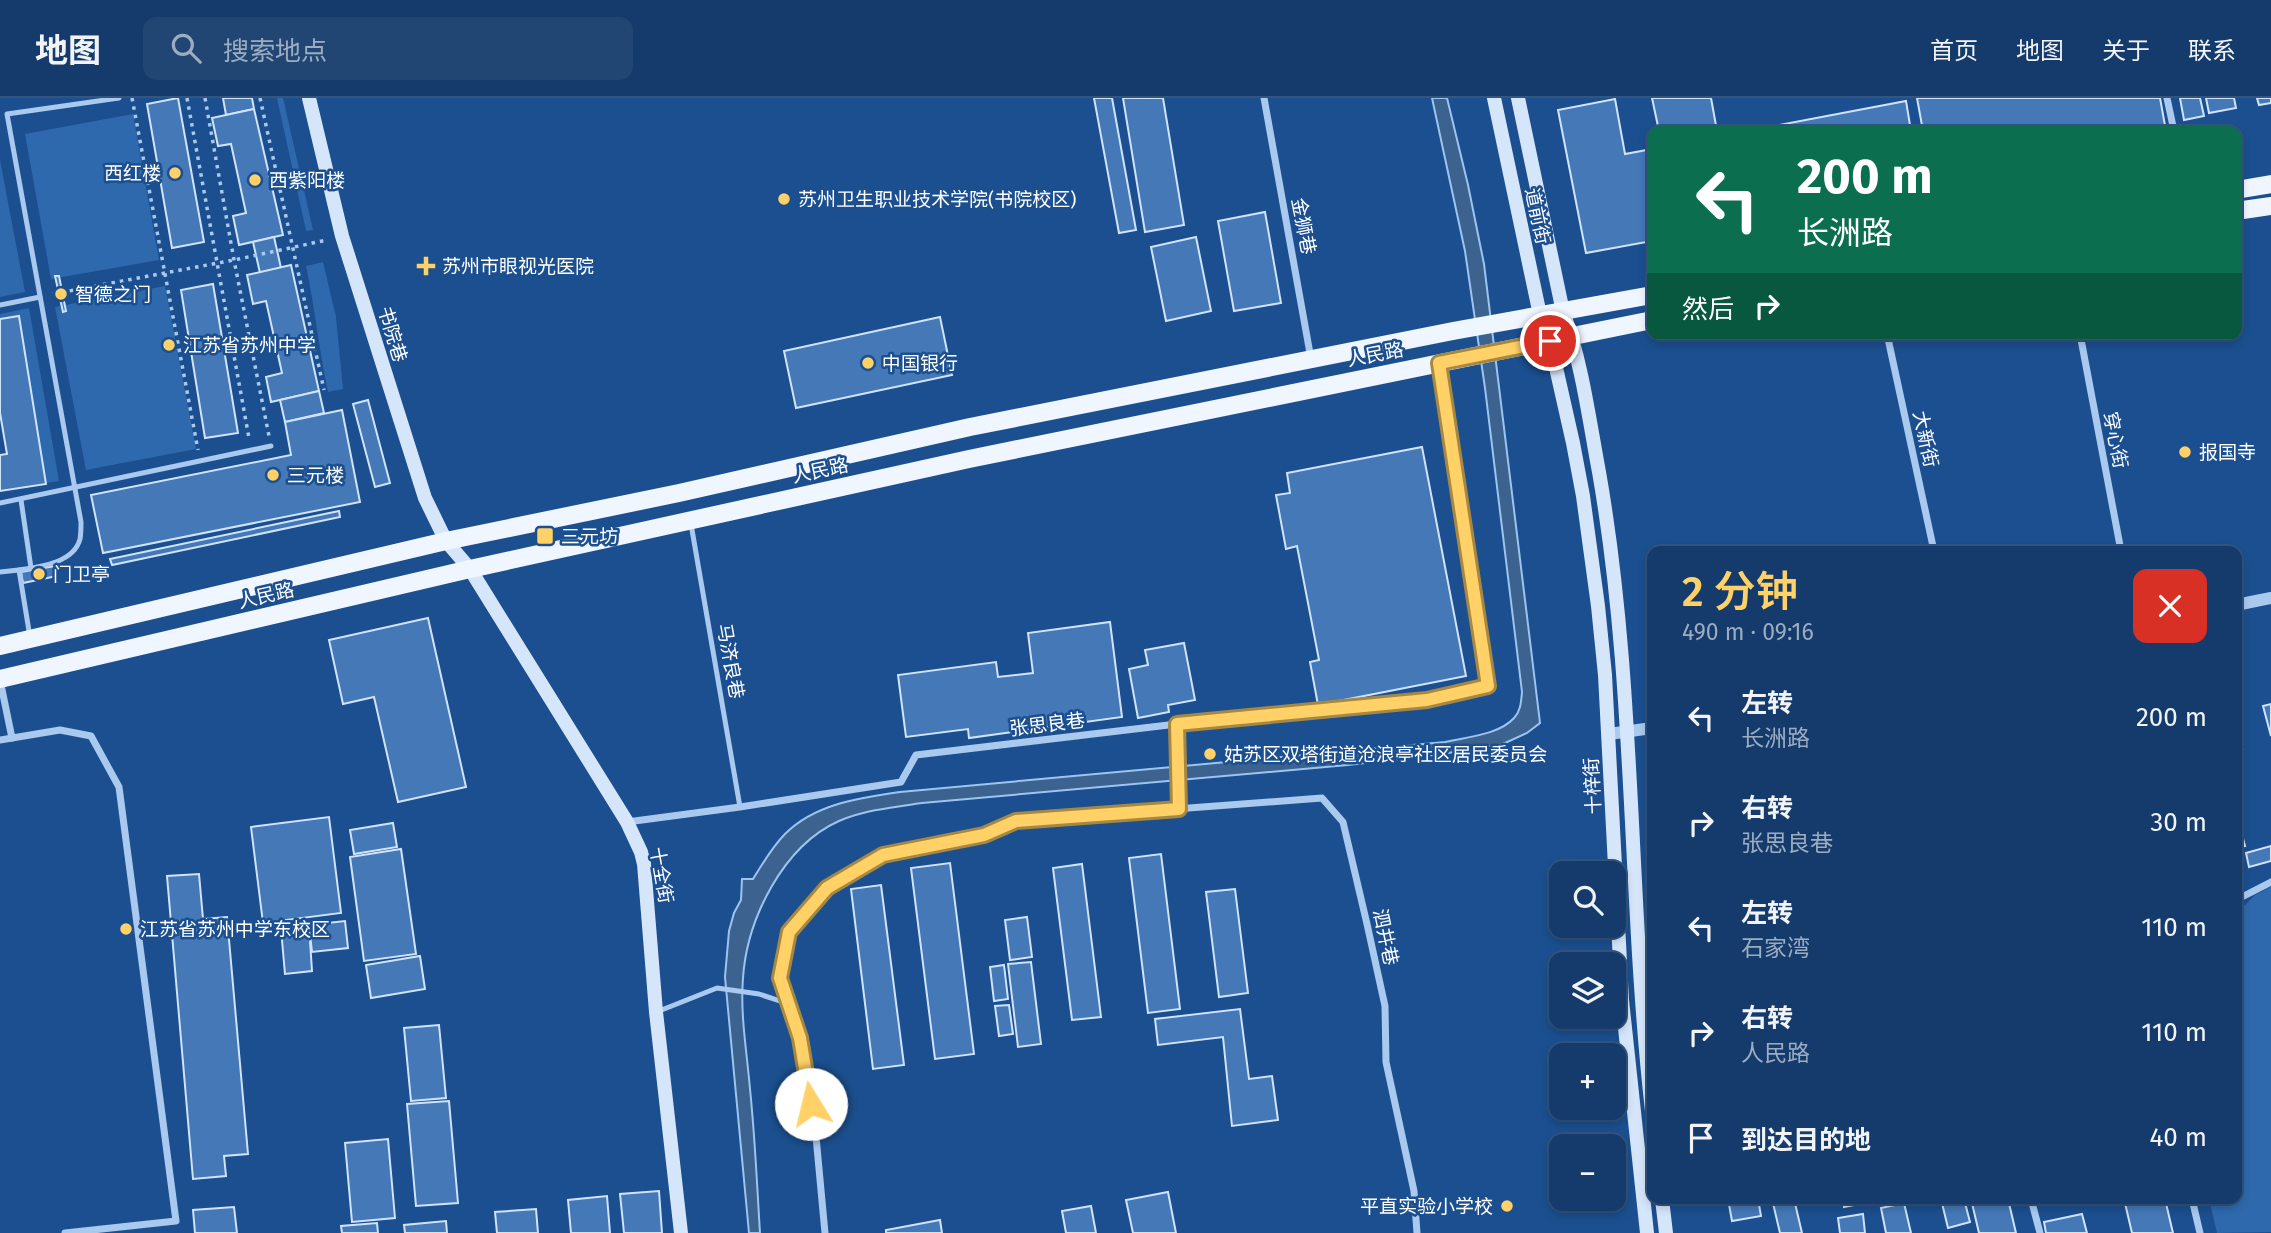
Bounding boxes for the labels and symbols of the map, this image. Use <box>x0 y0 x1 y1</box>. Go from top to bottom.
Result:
place label: 西红楼 <box>104 162 161 185</box>
marker: 西红楼 <box>167 165 183 181</box>
place label: 西紫阳楼 <box>269 169 345 192</box>
marker: 西紫阳楼 <box>247 172 263 188</box>
street label: 道前街 <box>1520 186 1555 246</box>
place label: 苏州卫生职业技术学院(书院校区) <box>798 188 1076 211</box>
marker: 苏州卫生职业技术学院(书院校区) <box>776 191 792 207</box>
street label: 金狮巷 <box>1287 196 1320 256</box>
place label: 苏州市眼视光医院 <box>442 255 594 278</box>
marker: 苏州市眼视光医院 <box>416 256 436 276</box>
place label: 智德之门 <box>75 283 151 306</box>
marker: 智德之门 <box>53 286 69 302</box>
street label: 书院巷 <box>373 304 412 365</box>
pin <box>1520 311 1580 371</box>
place label: 江苏省苏州中学 <box>183 334 316 357</box>
marker: 江苏省苏州中学 <box>161 337 177 353</box>
street label: 人民路 <box>1345 338 1405 371</box>
place label: 中国银行 <box>882 352 958 375</box>
marker: 中国银行 <box>860 355 876 371</box>
street label: 大新街 <box>1908 409 1943 469</box>
street label: 穿心街 <box>2099 410 2132 470</box>
place label: 报国寺 <box>2199 441 2256 464</box>
marker: 报国寺 <box>2177 444 2193 460</box>
street label: 人民路 <box>790 453 850 488</box>
place label: 三元楼 <box>287 464 344 487</box>
marker: 三元楼 <box>265 467 281 483</box>
place label: 三元坊 <box>561 525 618 548</box>
marker: 三元坊 <box>535 526 555 546</box>
place label: 门卫亭 <box>53 563 110 586</box>
marker: 门卫亭 <box>31 566 47 582</box>
street label: 人民路 <box>236 578 296 613</box>
street label: 马济良巷 <box>713 622 748 701</box>
street label: 张思良巷 <box>1008 708 1086 741</box>
place label: 姑苏区双塔街道沧浪亭社区居民委员会 <box>1224 743 1547 766</box>
marker: 姑苏区双塔街道沧浪亭社区居民委员会 <box>1202 746 1218 762</box>
street label: 十梓街 <box>1580 757 1605 815</box>
street label: 十全街 <box>645 845 678 905</box>
street label: 泗井巷 <box>1368 907 1403 967</box>
place label: 江苏省苏州中学东校区 <box>140 918 330 941</box>
marker: 江苏省苏州中学东校区 <box>118 921 134 937</box>
position arrow <box>774 1067 848 1141</box>
place label: 平直实验小学校 <box>1360 1195 1493 1218</box>
marker: 平直实验小学校 <box>1499 1198 1515 1214</box>

